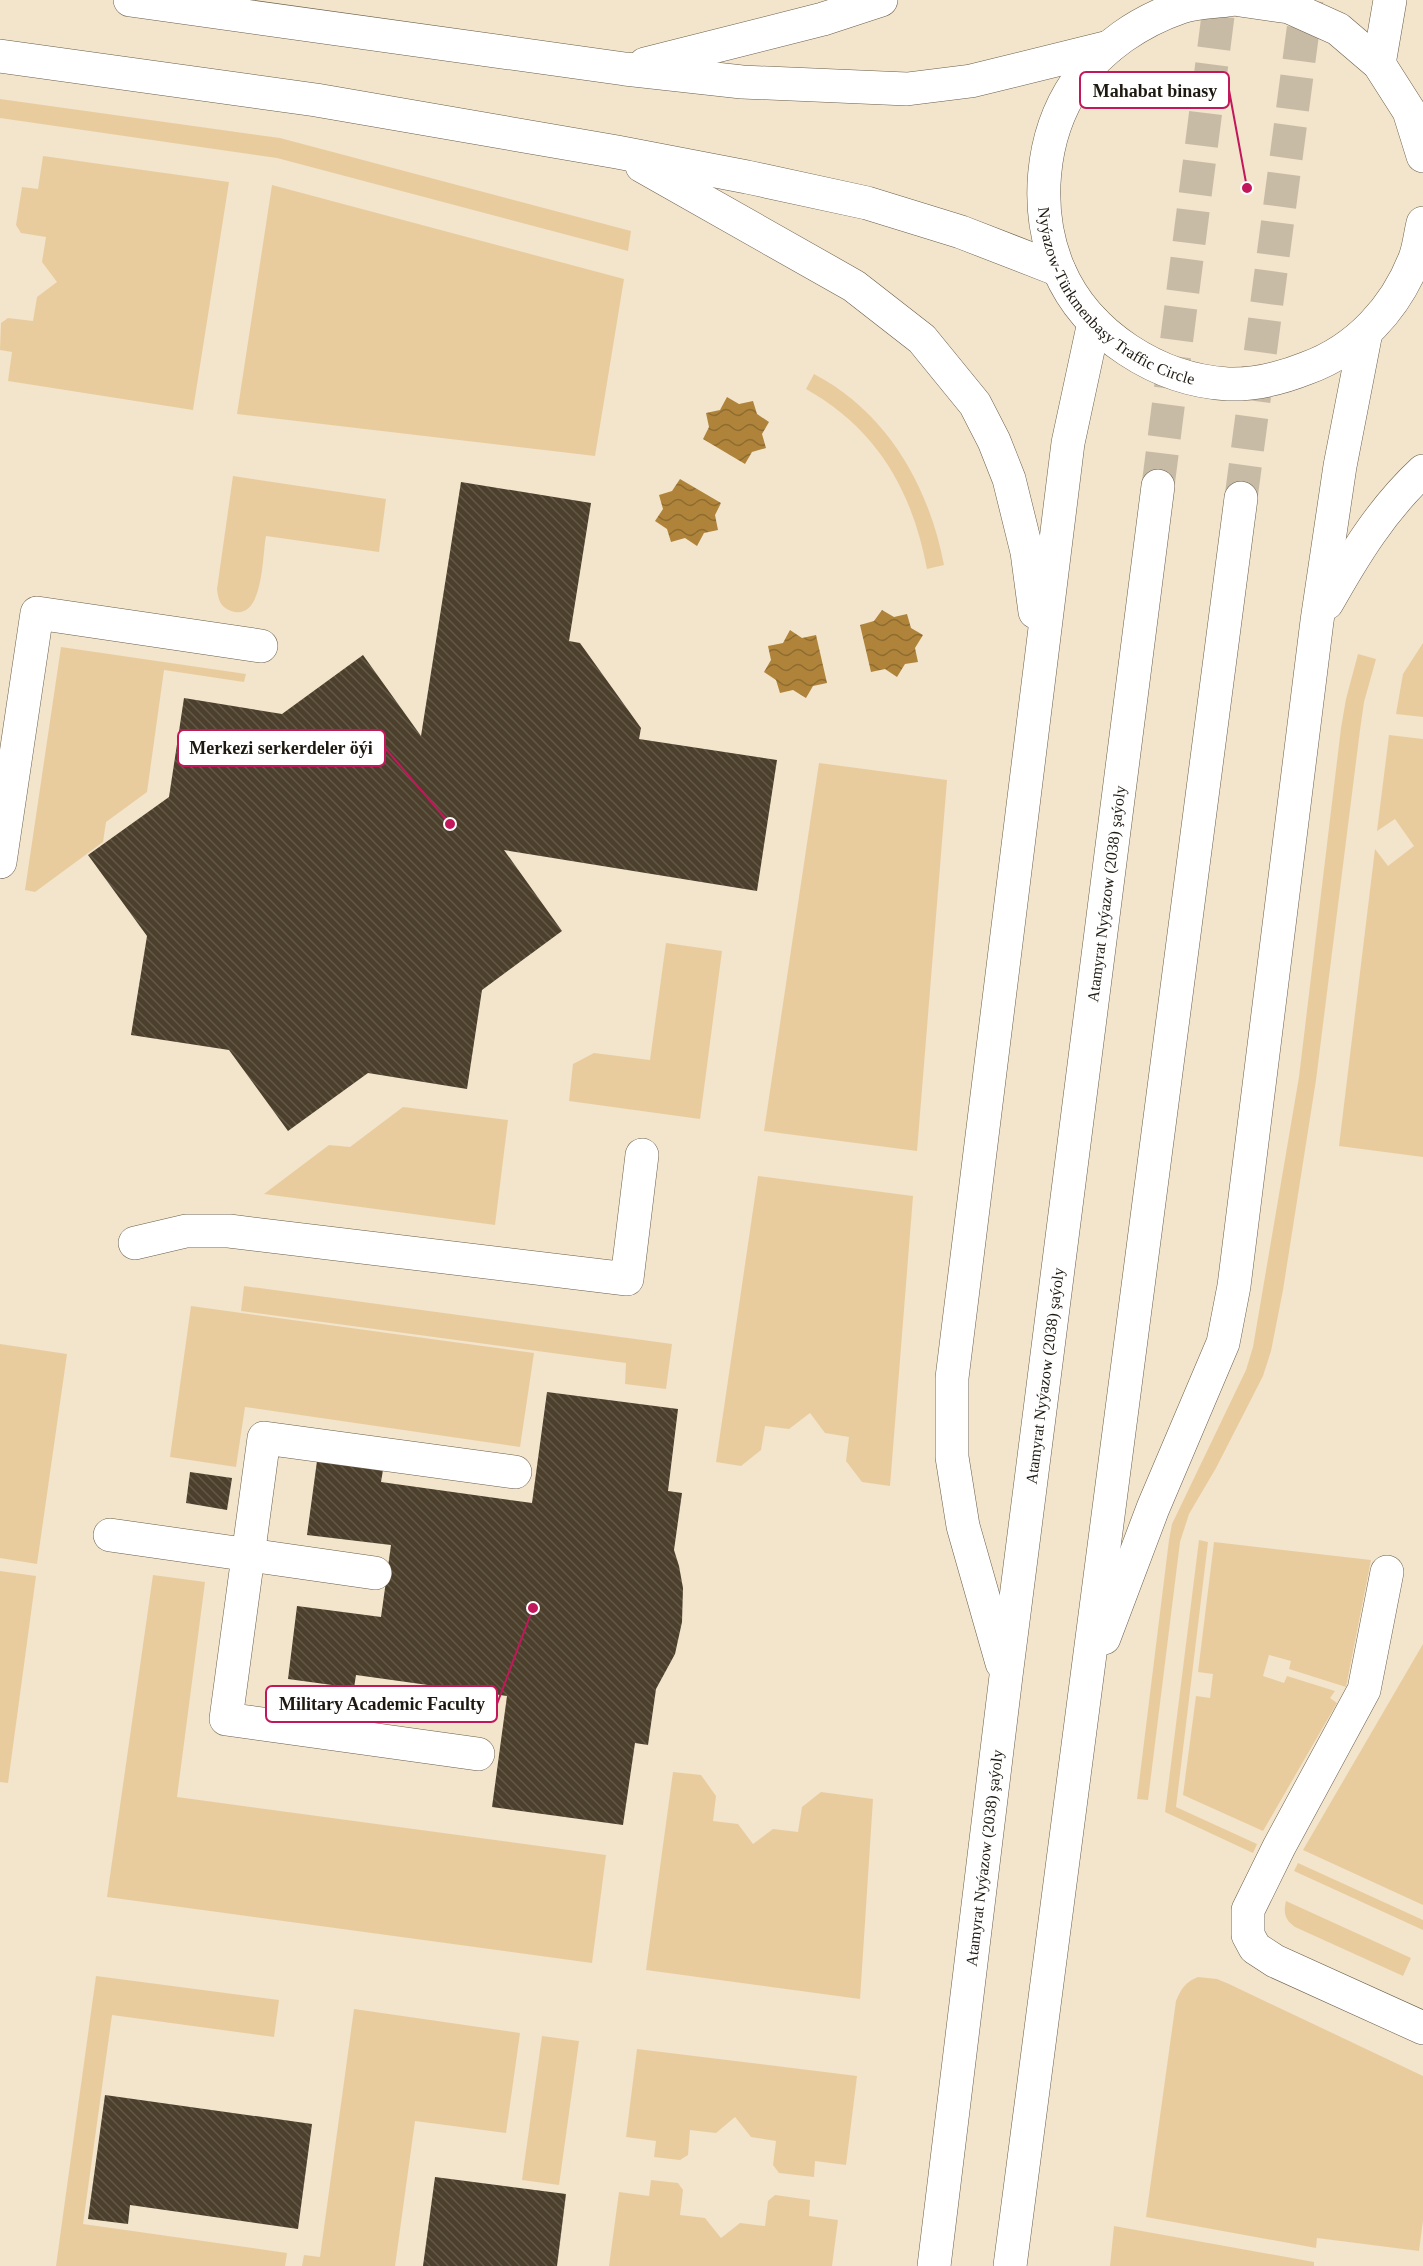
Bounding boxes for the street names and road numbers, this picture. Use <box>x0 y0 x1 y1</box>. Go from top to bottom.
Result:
street label: Nyýazow-Türkmenbaşy Traffic Circle <box>1036 206 1197 387</box>
street label: Atamyrat Nyýazow (2038) şaýoly <box>1084 784 1129 1003</box>
street label: Atamyrat Nyýazow (2038) şaýoly <box>1022 1266 1068 1485</box>
street label: Atamyrat Nyýazow (2038) şaýoly <box>962 1749 1006 1967</box>

